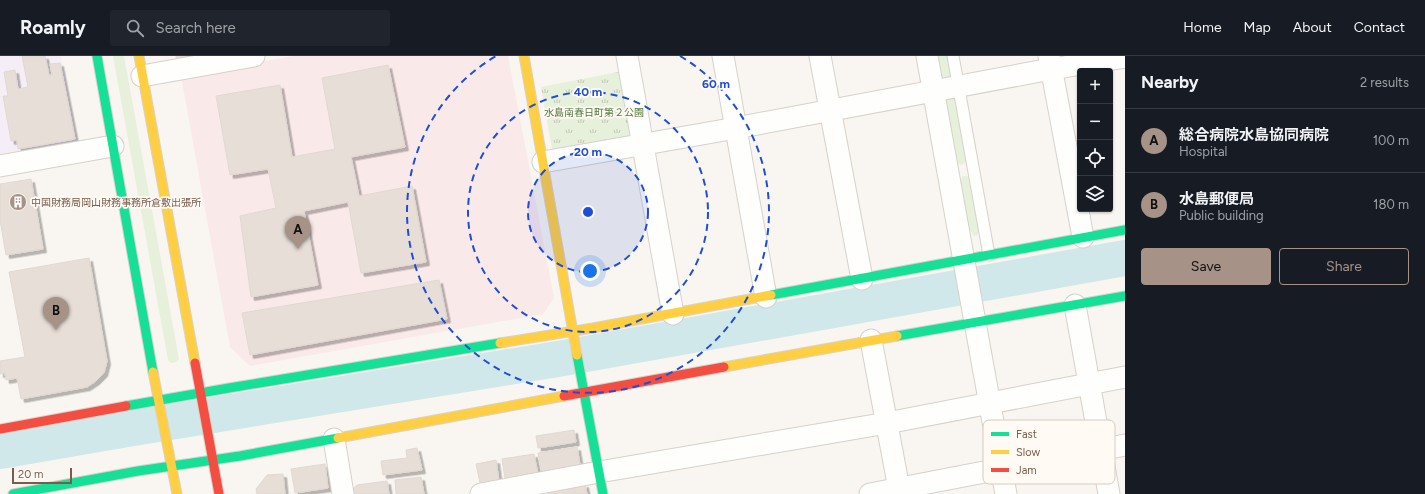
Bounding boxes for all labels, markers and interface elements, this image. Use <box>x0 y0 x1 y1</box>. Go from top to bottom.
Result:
search box <box>110 10 390 46</box>
text: Roamly <box>20 16 86 39</box>
icon: search <box>124 17 146 39</box>
text: Search here <box>156 19 236 37</box>
text: Home <box>1183 19 1222 36</box>
text: Map <box>1244 19 1271 36</box>
text: About <box>1293 19 1332 36</box>
text: Contact <box>1354 19 1405 36</box>
map controls <box>1077 68 1113 212</box>
button: + <box>1077 68 1113 104</box>
text: Nearby <box>1141 72 1199 92</box>
text: 2 results <box>1360 75 1409 90</box>
text: 60 m <box>702 77 730 91</box>
text: 40 m <box>574 85 602 99</box>
button: − <box>1077 104 1113 140</box>
park label: 水島南春日町第２公園 <box>544 106 644 119</box>
text: 総合病院水島協同病院 <box>1179 126 1329 144</box>
text: A <box>1149 133 1159 148</box>
text: 100 m <box>1373 133 1409 148</box>
button: locate <box>1077 140 1113 176</box>
text: Hospital <box>1179 144 1227 159</box>
text: 20 m <box>574 145 602 159</box>
button: layers <box>1077 176 1113 212</box>
text: 水島郵便局 <box>1179 190 1254 208</box>
building icon: 中国財務局岡山財務事務所倉敷出張所 <box>8 192 28 212</box>
place label: 中国財務局岡山財務事務所倉敷出張所 <box>31 196 201 209</box>
text: B <box>1150 197 1158 212</box>
text: 180 m <box>1373 197 1409 212</box>
centre of rings <box>581 205 595 219</box>
text: Public building <box>1179 208 1264 223</box>
pin: A <box>285 216 311 249</box>
button: Save <box>1141 248 1271 285</box>
button: Share <box>1279 248 1409 285</box>
your location <box>580 261 600 281</box>
pin: B <box>43 297 69 330</box>
legend <box>983 420 1115 484</box>
text: Fast <box>1016 428 1037 441</box>
text: Slow <box>1016 446 1040 459</box>
text: Jam <box>1016 464 1037 477</box>
scale bar <box>12 466 72 485</box>
text: 20 m <box>18 468 43 481</box>

